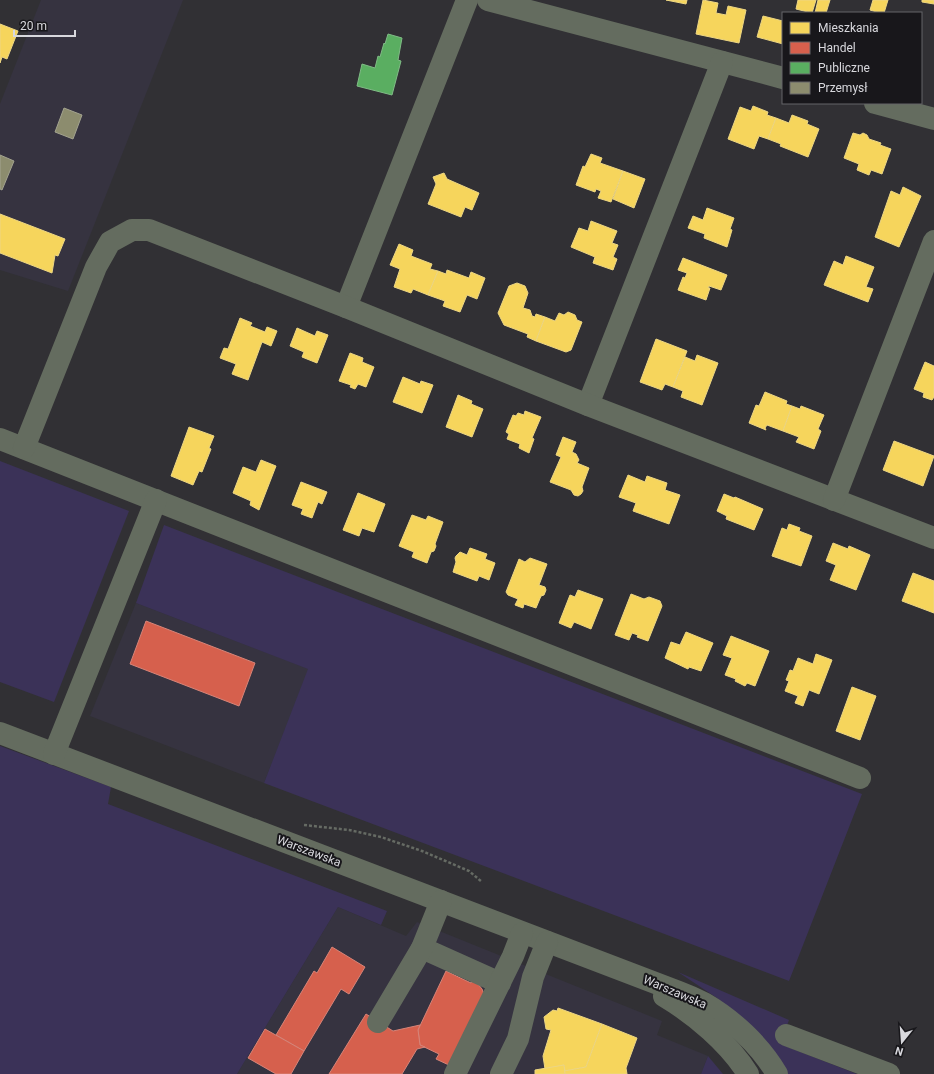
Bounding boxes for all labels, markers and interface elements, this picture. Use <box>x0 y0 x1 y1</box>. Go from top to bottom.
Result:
scale bar <box>14 12 75 38</box>
legend <box>782 12 922 104</box>
text: 20 m <box>20 19 47 33</box>
text: Mieszkania <box>818 21 879 35</box>
text: Handel <box>818 41 856 55</box>
text: Publiczne <box>818 61 870 75</box>
text: Przemysł <box>818 81 868 95</box>
street label: Warszawska <box>275 832 343 870</box>
street label: Warszawska <box>641 972 709 1012</box>
north arrow <box>882 1022 922 1062</box>
text: N <box>893 1044 905 1058</box>

